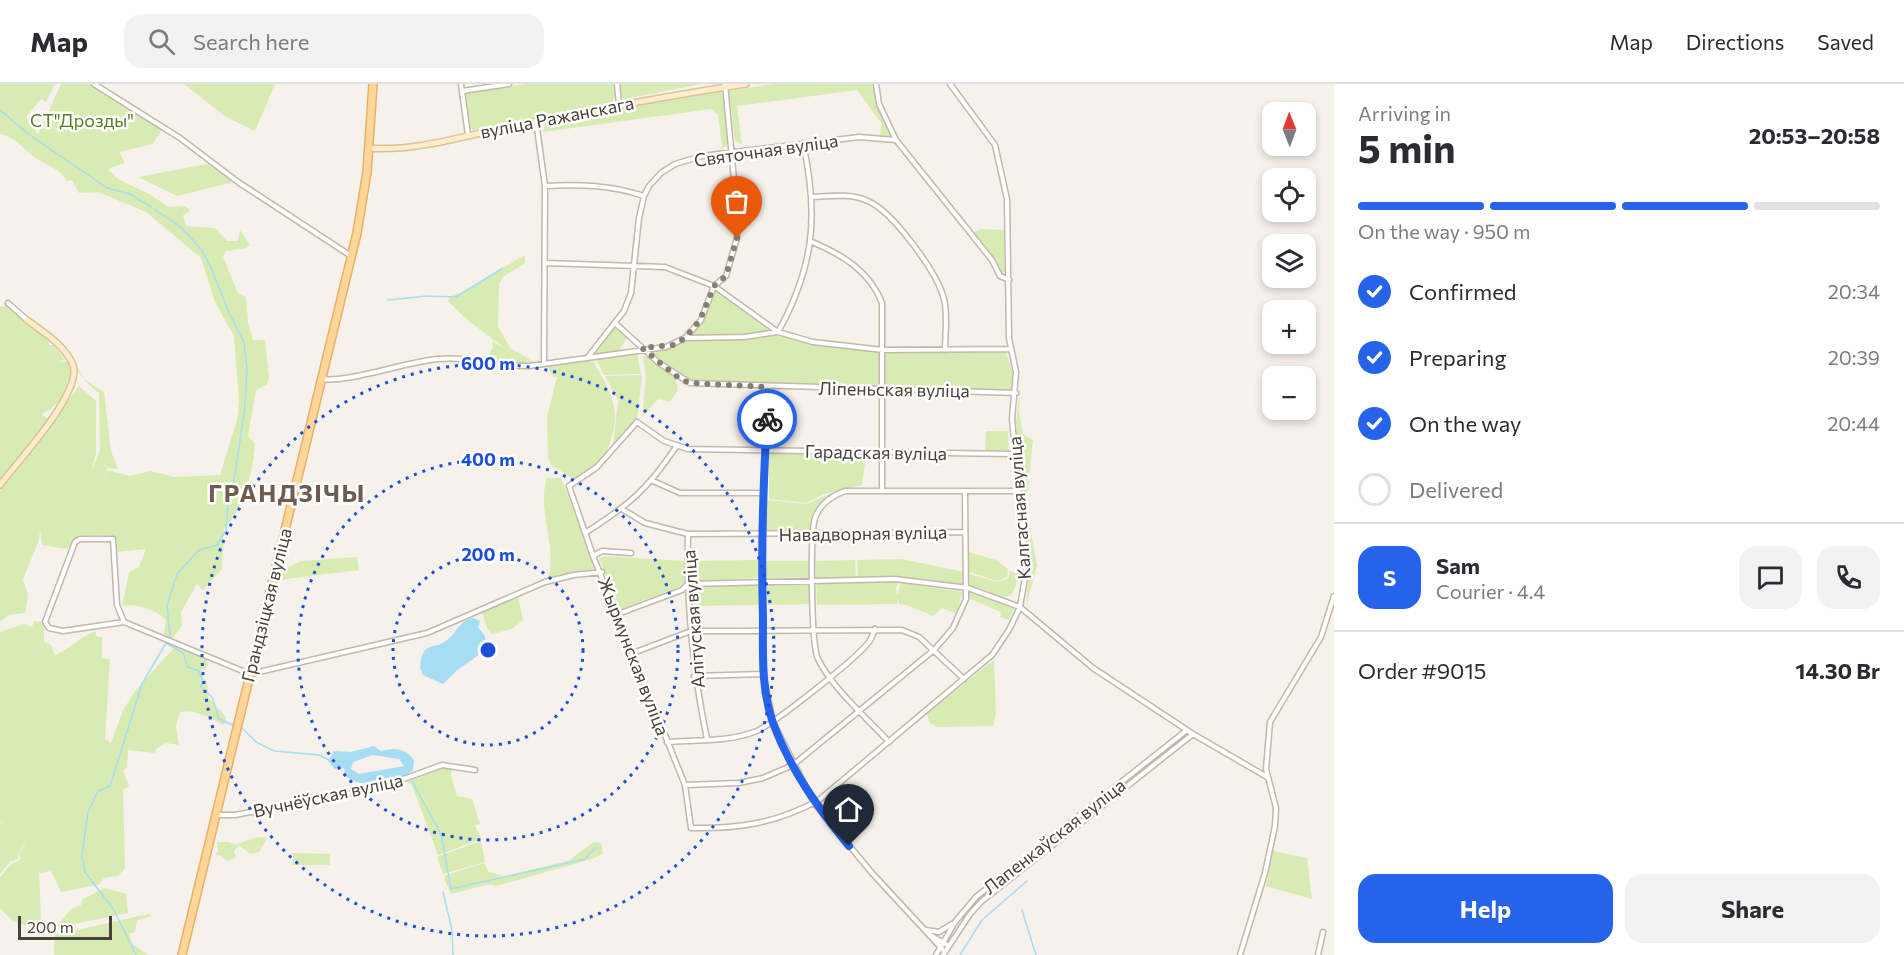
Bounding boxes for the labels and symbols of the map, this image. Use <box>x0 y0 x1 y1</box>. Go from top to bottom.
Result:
street label: вуліца Ражанскага <box>478 91 636 143</box>
north arrow <box>1262 102 1316 156</box>
park label: СТ"Дрозды" <box>30 109 134 131</box>
street label: Святочная вуліца <box>692 129 840 171</box>
pin <box>711 176 762 238</box>
text: 600 m <box>461 352 515 374</box>
street label: Ліпеньская вуліца <box>818 377 970 401</box>
courier <box>737 389 797 449</box>
street label: Калгасная вуліца <box>1003 436 1035 580</box>
street label: Гарадская вуліца <box>805 440 947 464</box>
text: 400 m <box>461 448 515 470</box>
district label: ГРАНДЗІЧЫ <box>208 478 366 507</box>
street label: Навадворная вуліца <box>779 521 947 545</box>
street label: Грандзіцкая вуліца <box>236 526 296 684</box>
text: 200 m <box>461 543 515 565</box>
street label: Алітуская вуліца <box>677 549 709 689</box>
street label: Жырмунская вуліца <box>594 574 674 738</box>
centre of rings <box>478 640 498 660</box>
street label: Вучнёўская вуліца <box>251 768 405 822</box>
street label: Лапенкаўская вуліца <box>979 774 1129 898</box>
pin <box>823 784 874 846</box>
scale bar <box>18 913 112 940</box>

